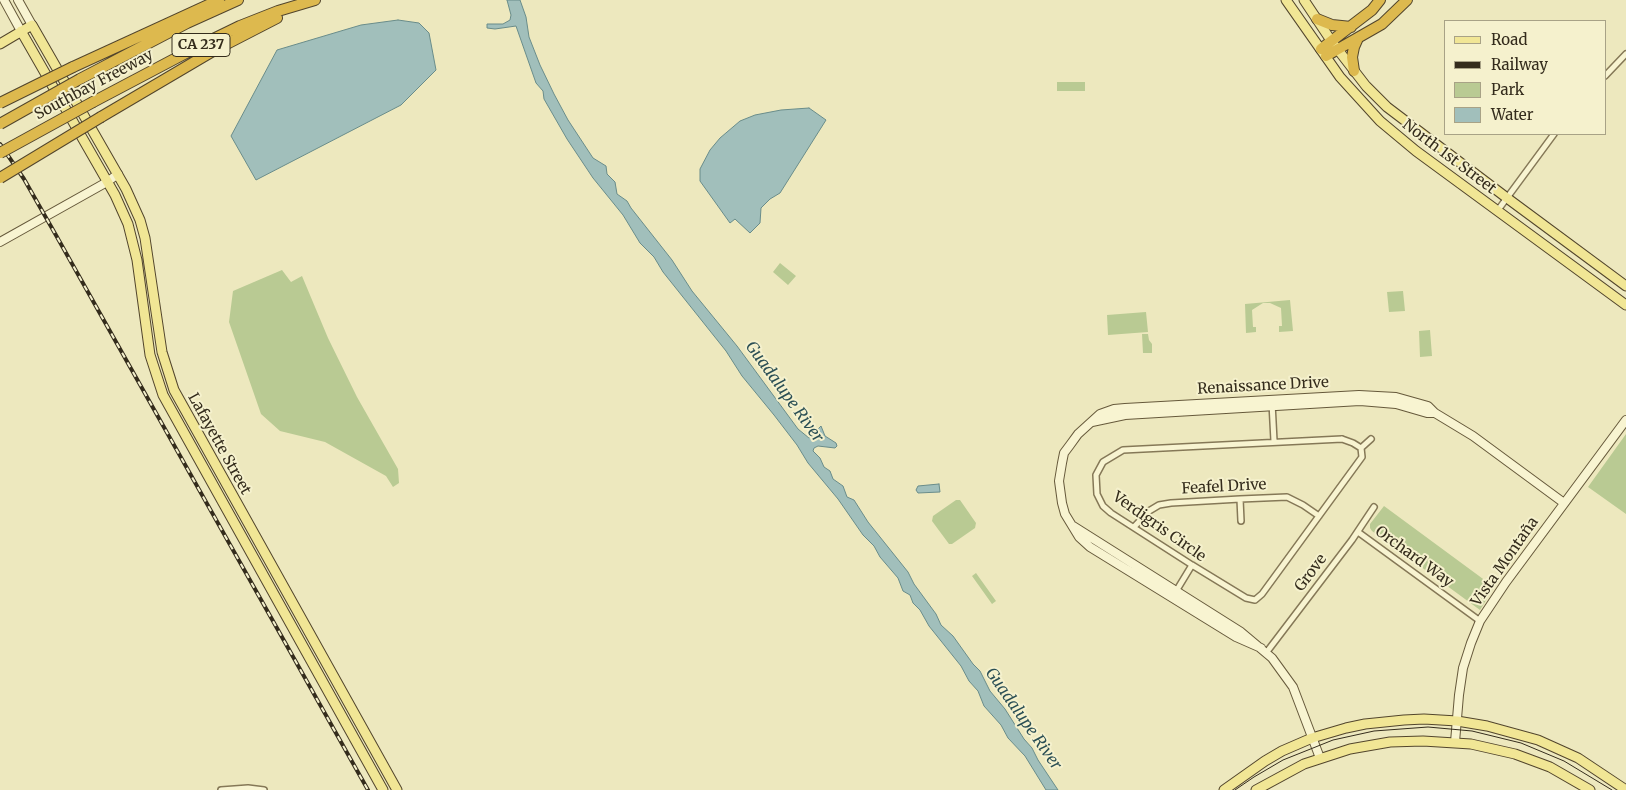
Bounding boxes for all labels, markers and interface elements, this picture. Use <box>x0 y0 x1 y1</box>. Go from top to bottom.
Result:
legend <box>1444 20 1606 135</box>
text: Road <box>1491 30 1527 49</box>
road number: CA 237 <box>172 34 230 56</box>
street label: Southbay Freeway <box>31 46 157 124</box>
text: Railway <box>1491 55 1548 74</box>
text: Park <box>1491 80 1524 99</box>
text: Water <box>1491 105 1533 124</box>
street label: North 1st Street <box>1399 116 1499 198</box>
water label: Guadalupe River <box>741 338 827 446</box>
street label: Renaissance Drive <box>1197 374 1329 398</box>
street label: Lafayette Street <box>184 390 254 498</box>
street label: Feafel Drive <box>1181 476 1267 498</box>
street label: Verdigris Circle <box>1109 488 1209 566</box>
street label: Vista Montaña <box>1468 514 1542 610</box>
street label: Orchard Way <box>1371 523 1457 591</box>
street label: Grove <box>1291 551 1331 595</box>
water label: Guadalupe River <box>981 664 1065 774</box>

